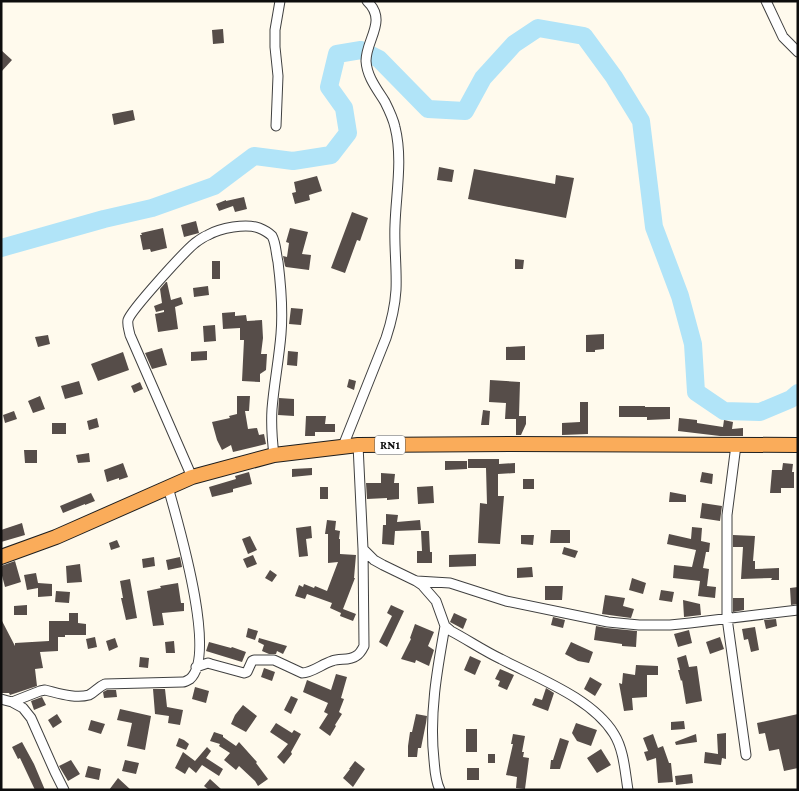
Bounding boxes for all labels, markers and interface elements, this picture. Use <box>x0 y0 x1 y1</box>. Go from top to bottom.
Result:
road number: RN1 <box>375 436 405 454</box>

